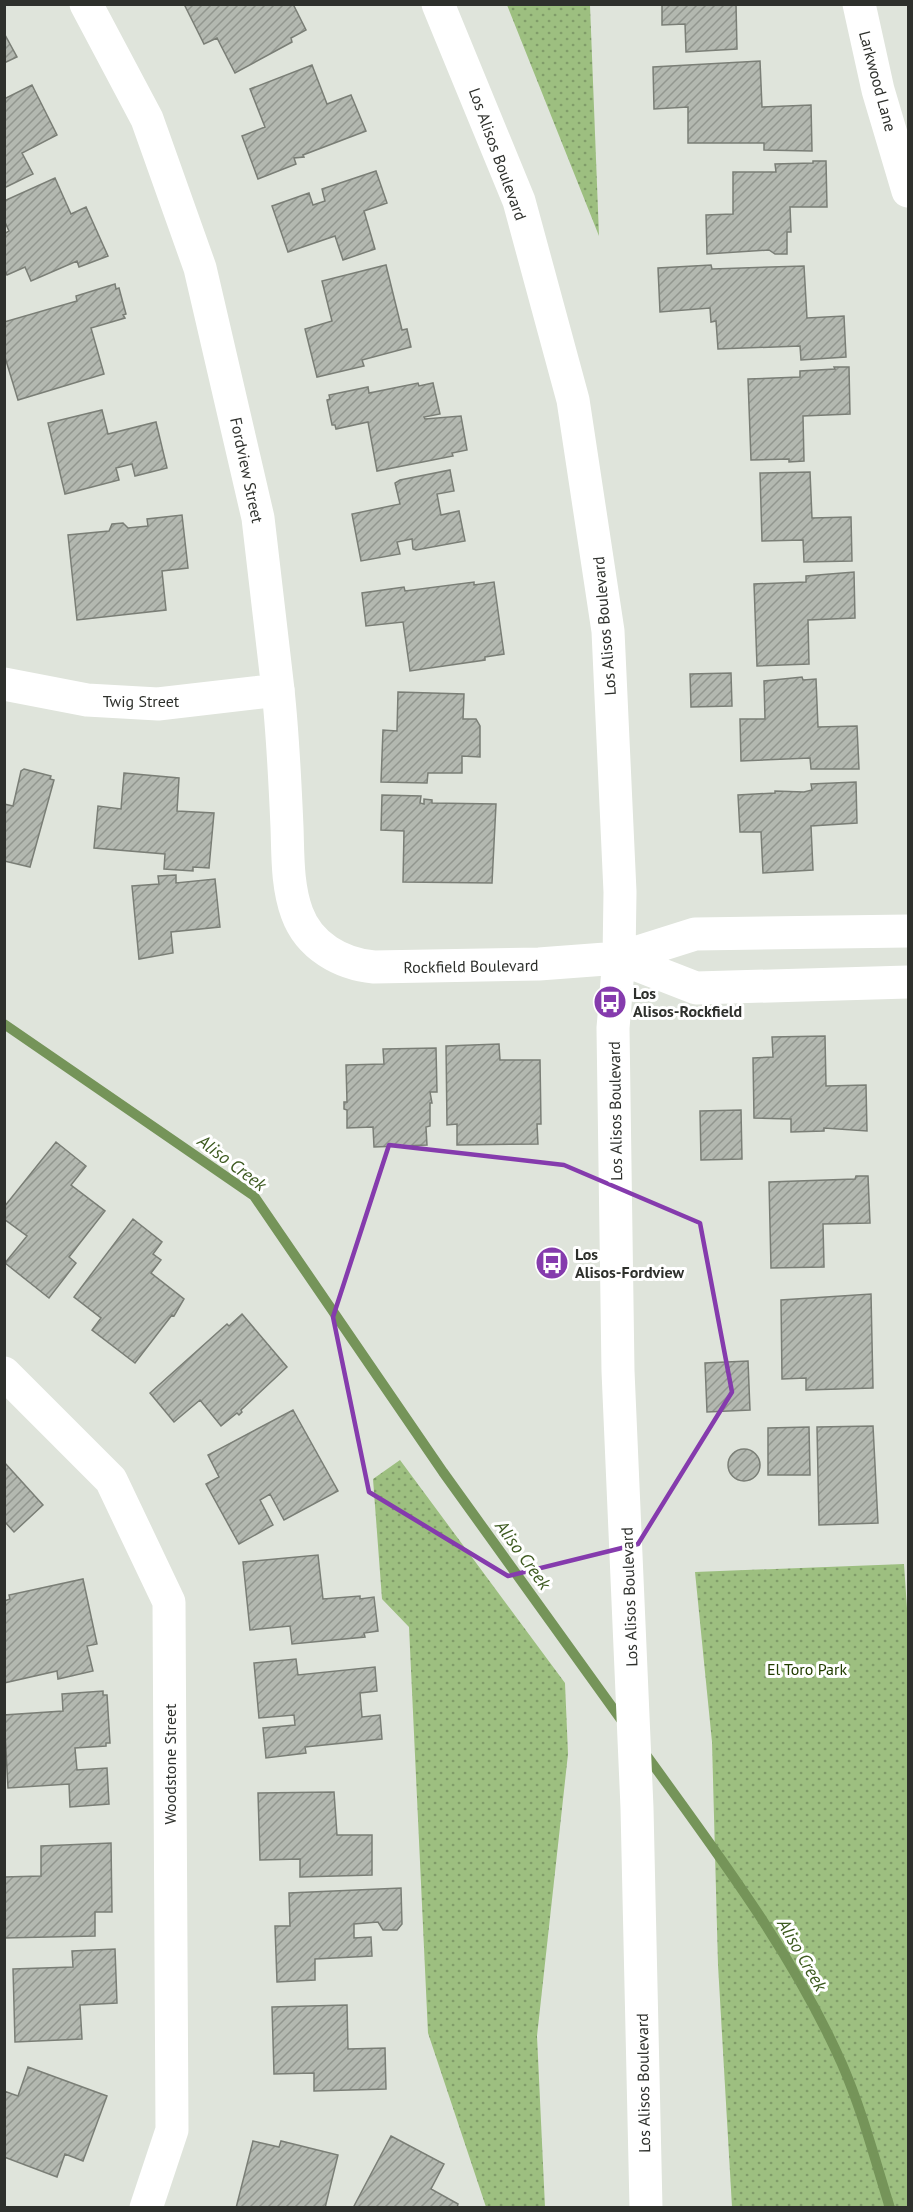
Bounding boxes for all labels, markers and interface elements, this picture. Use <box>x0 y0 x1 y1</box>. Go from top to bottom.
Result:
street label: Larkwood Lane <box>855 28 901 134</box>
street label: Los Alisos Boulevard <box>465 85 531 223</box>
street label: Fordview Street <box>226 415 268 525</box>
street label: Los Alisos Boulevard <box>588 556 620 696</box>
street label: Twig Street <box>103 691 180 711</box>
street label: Rockfield Boulevard <box>403 955 539 977</box>
place label: Los Alisos-Rockfield <box>633 983 742 1021</box>
bus stop icon: Los Alisos-Rockfield <box>592 984 628 1020</box>
street label: Los Alisos Boulevard <box>604 1041 626 1181</box>
water label: Aliso Creek <box>192 1129 272 1197</box>
place label: Los Alisos-Fordview <box>575 1244 684 1282</box>
bus stop icon: Los Alisos-Fordview <box>534 1245 570 1281</box>
water label: Aliso Creek <box>490 1515 557 1595</box>
street label: Los Alisos Boulevard <box>617 1527 641 1667</box>
park label: El Toro Park <box>767 1659 847 1679</box>
street label: Woodstone Street <box>160 1703 180 1824</box>
water label: Aliso Creek <box>772 1913 833 1996</box>
street label: Los Alisos Boulevard <box>632 2013 654 2153</box>

